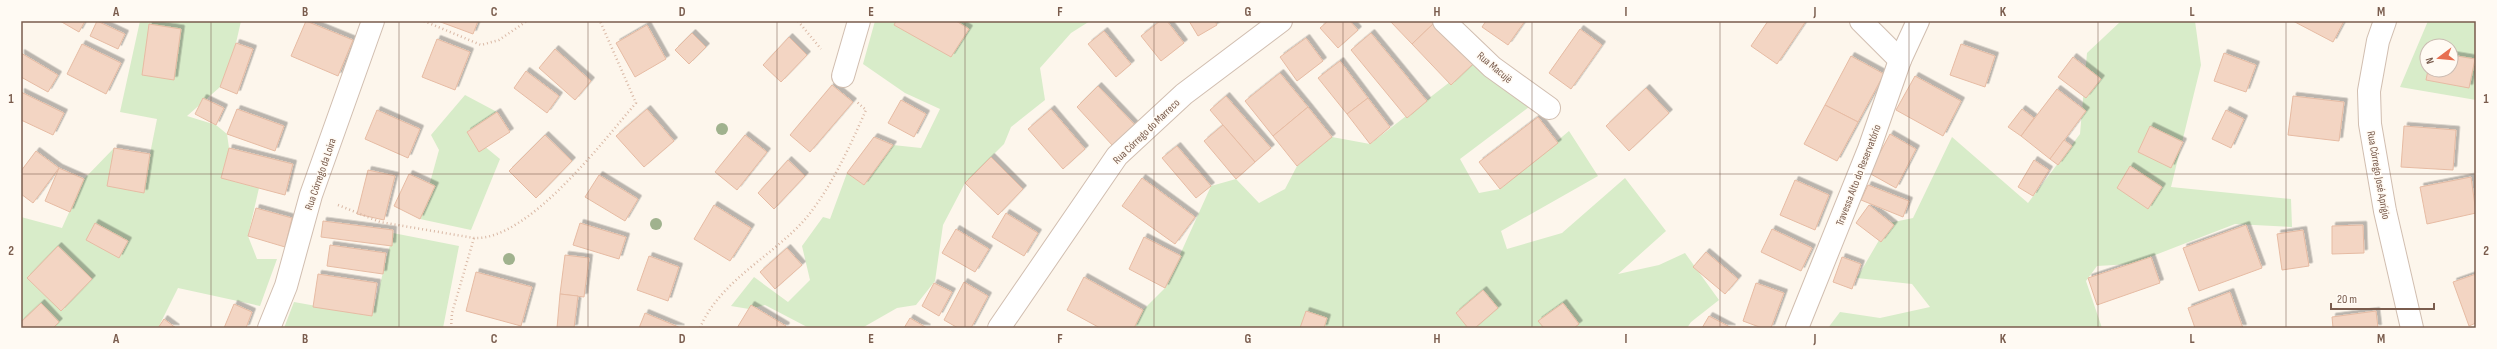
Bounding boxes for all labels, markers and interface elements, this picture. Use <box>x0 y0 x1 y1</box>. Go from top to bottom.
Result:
text: A <box>112 4 120 20</box>
text: B <box>302 4 308 20</box>
text: C <box>491 4 498 20</box>
text: D <box>679 4 686 20</box>
text: E <box>868 4 874 20</box>
text: F <box>1057 4 1063 20</box>
text: G <box>1245 4 1252 20</box>
text: H <box>1434 4 1441 20</box>
text: I <box>1625 4 1628 20</box>
text: J <box>1813 4 1817 20</box>
text: K <box>2000 4 2007 20</box>
text: L <box>2189 4 2195 20</box>
text: M <box>2377 4 2385 20</box>
north arrow <box>2419 38 2459 78</box>
street label: Rua Macujê <box>1474 49 1515 86</box>
text: N <box>2423 56 2437 65</box>
text: 1 <box>8 91 14 107</box>
text: 1 <box>2483 91 2489 107</box>
street label: Rua Córrego do Marreco <box>1110 96 1183 167</box>
street label: Travessa Alto do Reservatório <box>1833 122 1884 228</box>
street label: Rua Córrego José Aprígio <box>2364 130 2393 221</box>
street label: Rua Córrego da Loira <box>302 137 339 212</box>
text: 2 <box>8 243 14 259</box>
text: 2 <box>2483 243 2489 259</box>
scale bar <box>2331 285 2434 311</box>
text: 20 m <box>2337 292 2357 307</box>
text: A <box>112 331 120 347</box>
text: B <box>302 331 308 347</box>
text: C <box>491 331 498 347</box>
text: D <box>679 331 686 347</box>
text: E <box>868 331 874 347</box>
text: F <box>1057 331 1063 347</box>
text: G <box>1245 331 1252 347</box>
text: H <box>1434 331 1441 347</box>
text: I <box>1625 331 1628 347</box>
text: J <box>1813 331 1817 347</box>
text: K <box>2000 331 2007 347</box>
text: L <box>2189 331 2195 347</box>
text: M <box>2377 331 2385 347</box>

